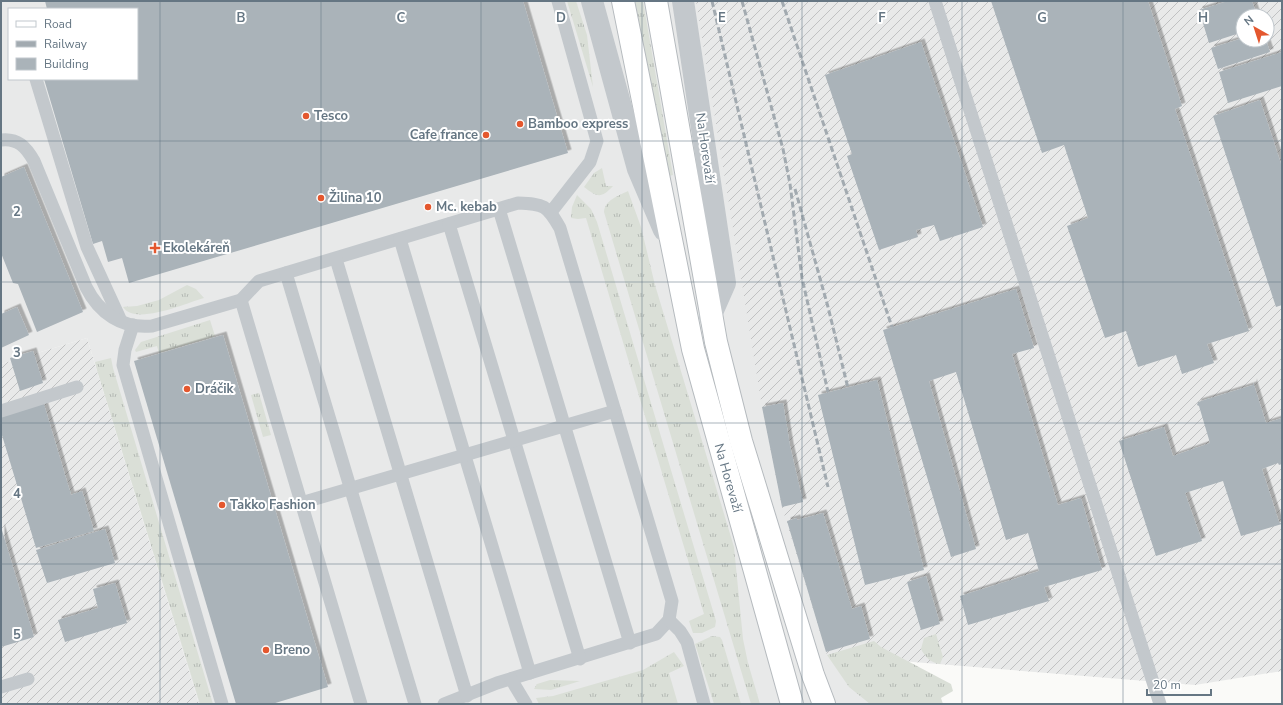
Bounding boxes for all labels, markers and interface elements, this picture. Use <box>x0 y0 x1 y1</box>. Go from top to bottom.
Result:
legend <box>8 8 138 80</box>
north arrow <box>1235 8 1275 48</box>
text: B <box>237 9 246 27</box>
text: C <box>397 9 406 27</box>
text: D <box>556 9 566 27</box>
text: E <box>718 9 726 27</box>
text: F <box>878 9 886 27</box>
text: G <box>1037 9 1047 27</box>
text: H <box>1198 9 1208 27</box>
text: N <box>1241 12 1257 29</box>
text: Road <box>44 16 72 32</box>
text: Railway <box>44 36 88 52</box>
text: Building <box>44 56 89 72</box>
place label: Tesco <box>314 107 348 125</box>
marker: Tesco <box>301 111 311 121</box>
street label: Na Horevaží <box>691 112 719 185</box>
place label: Bamboo express <box>528 115 628 133</box>
marker: Bamboo express <box>515 119 525 129</box>
place label: Cafe france <box>410 126 478 144</box>
marker: Cafe france <box>481 130 491 140</box>
place label: Žilina 10 <box>329 189 382 207</box>
marker: Žilina 10 <box>316 193 326 203</box>
place label: Mc. kebab <box>436 198 497 216</box>
marker: Mc. kebab <box>423 202 433 212</box>
text: 2 <box>13 203 21 221</box>
place label: Ekolekáreň <box>163 239 230 257</box>
marker: Ekolekáreň <box>150 243 160 253</box>
text: 3 <box>13 344 21 362</box>
place label: Dráčik <box>195 380 234 398</box>
marker: Dráčik <box>182 384 192 394</box>
street label: Na Horevaží <box>710 441 747 515</box>
text: 4 <box>13 485 21 503</box>
place label: Takko Fashion <box>230 496 316 514</box>
marker: Takko Fashion <box>217 500 227 510</box>
text: 5 <box>13 626 21 644</box>
place label: Breno <box>274 641 310 659</box>
marker: Breno <box>261 645 271 655</box>
scale bar <box>1147 671 1211 697</box>
text: 20 m <box>1153 677 1181 693</box>

